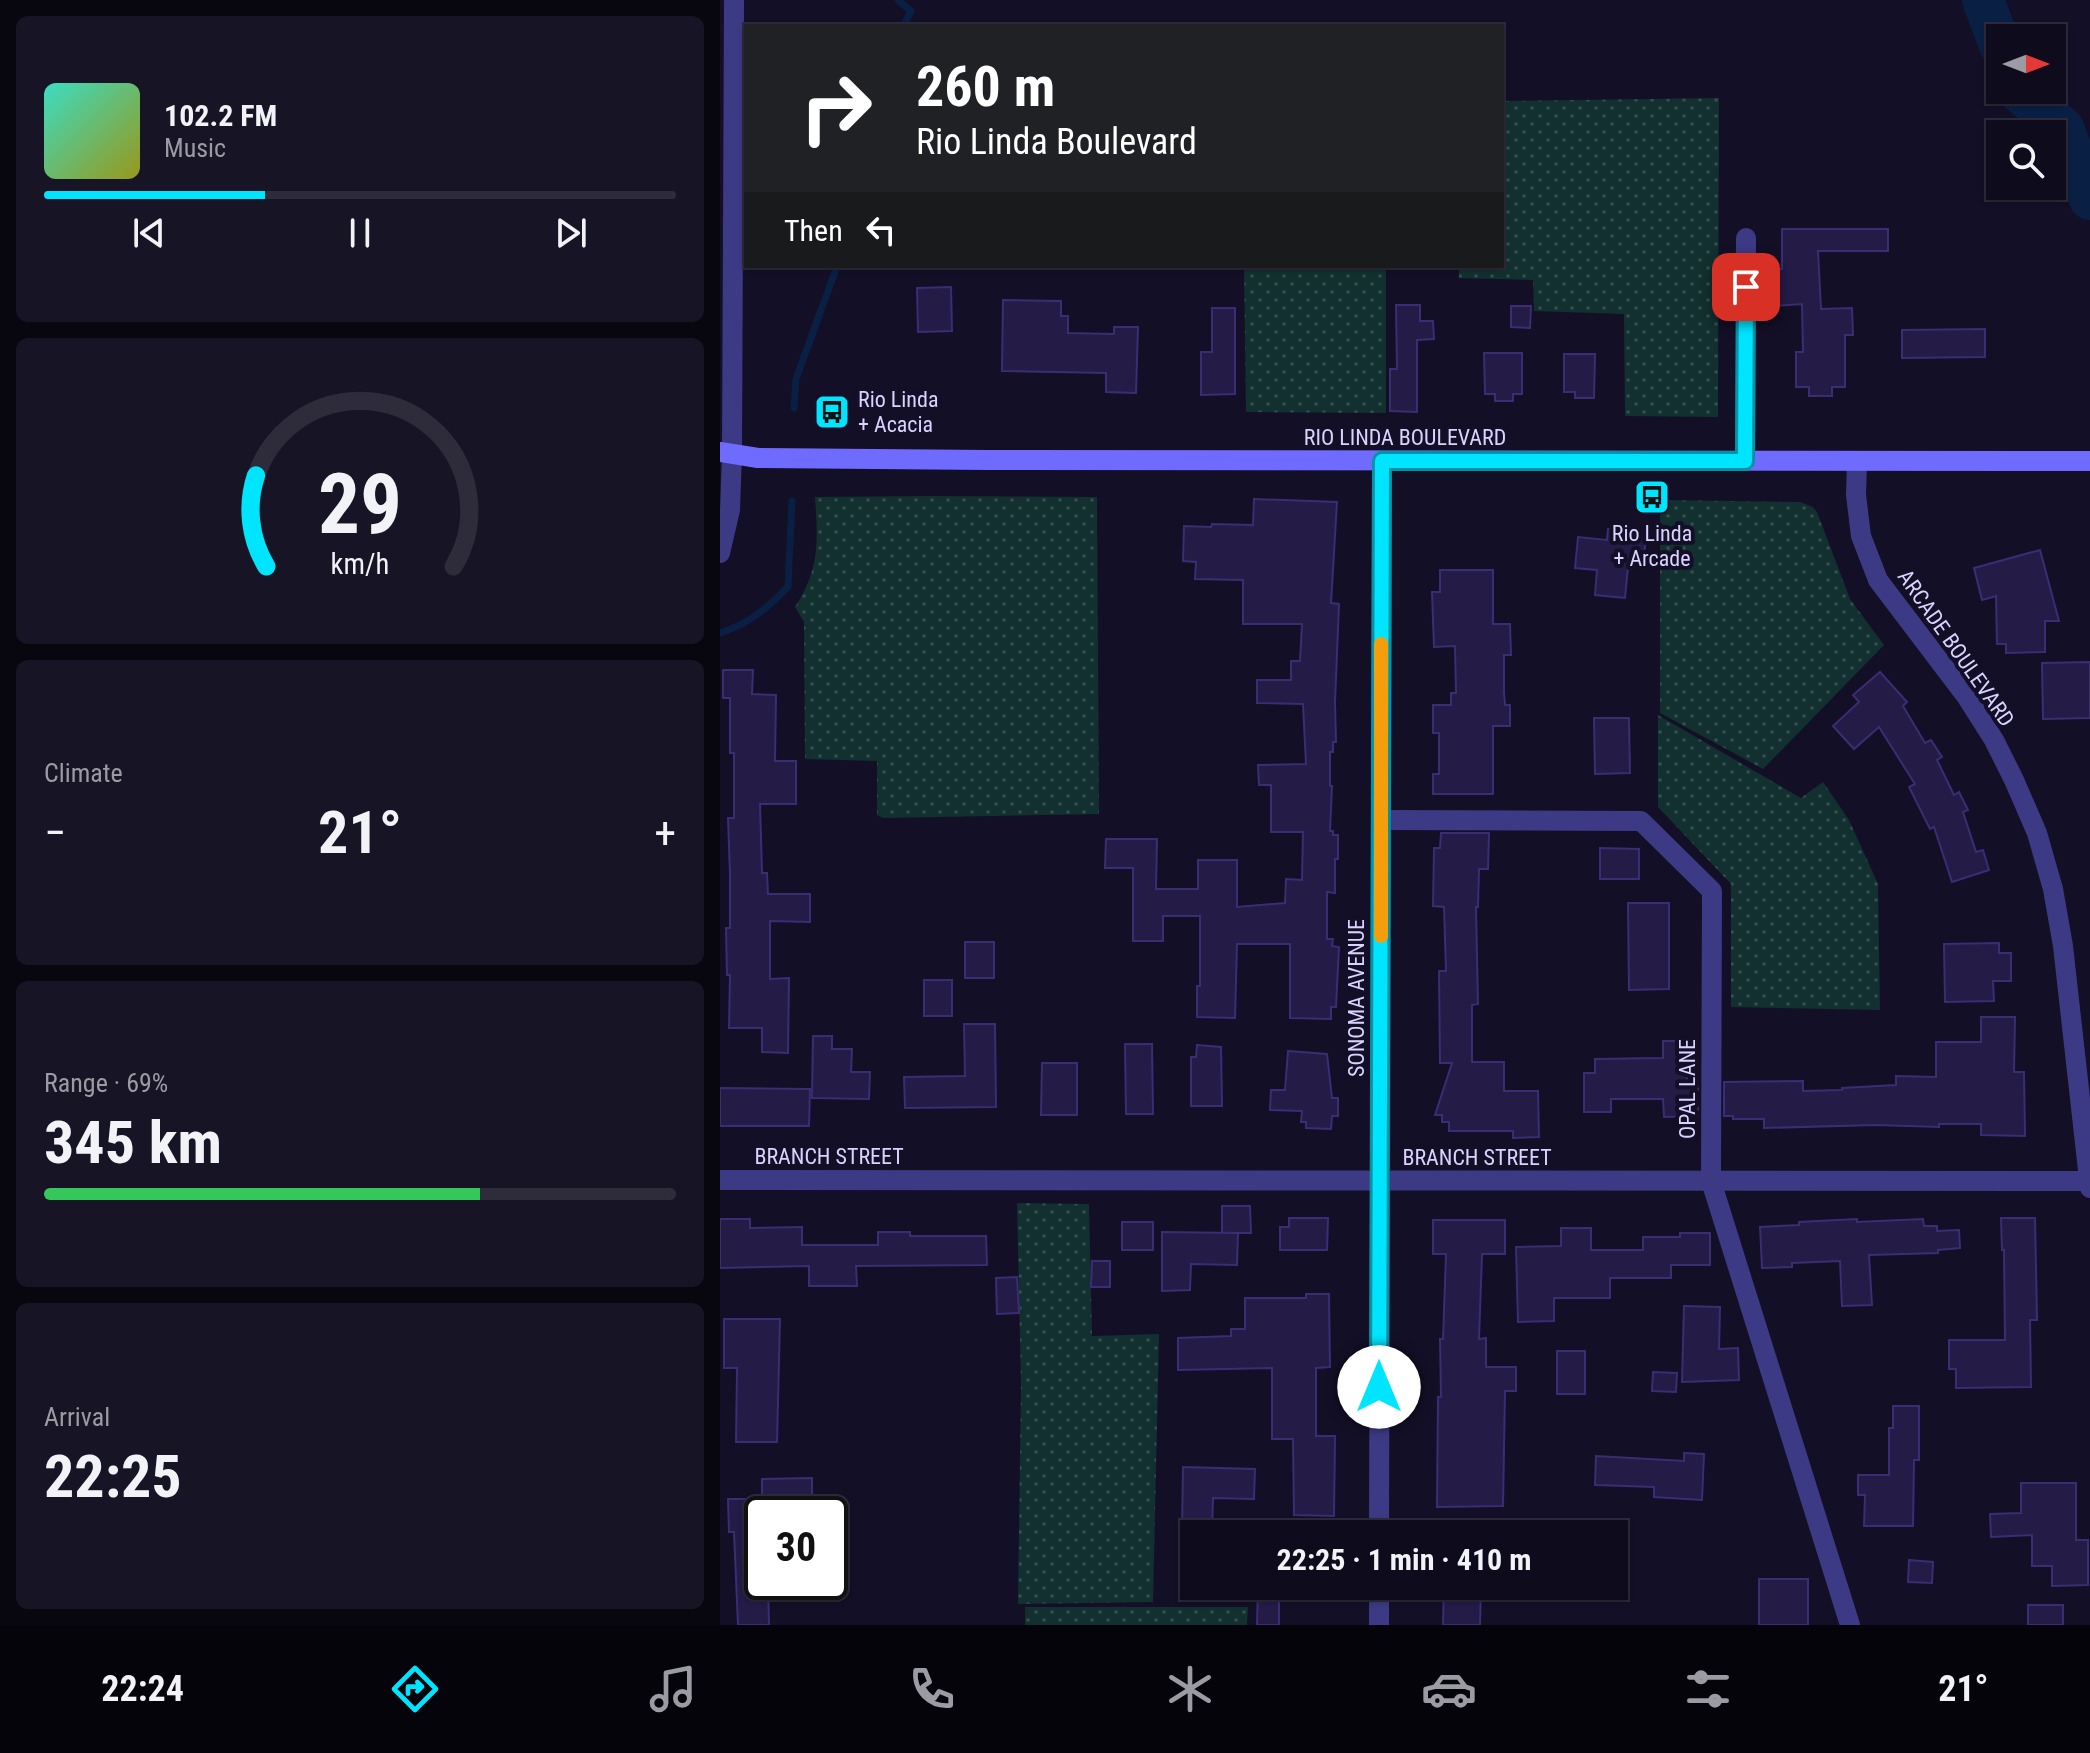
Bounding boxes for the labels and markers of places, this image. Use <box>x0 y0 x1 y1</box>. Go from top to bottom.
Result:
pin <box>1712 253 1780 321</box>
place label: Rio Linda + Acacia <box>858 387 938 437</box>
bus stop icon: Rio Linda + Acacia <box>813 393 851 431</box>
bus stop icon: Rio Linda + Arcade <box>1633 478 1671 516</box>
place label: Rio Linda + Arcade <box>1612 521 1692 571</box>

